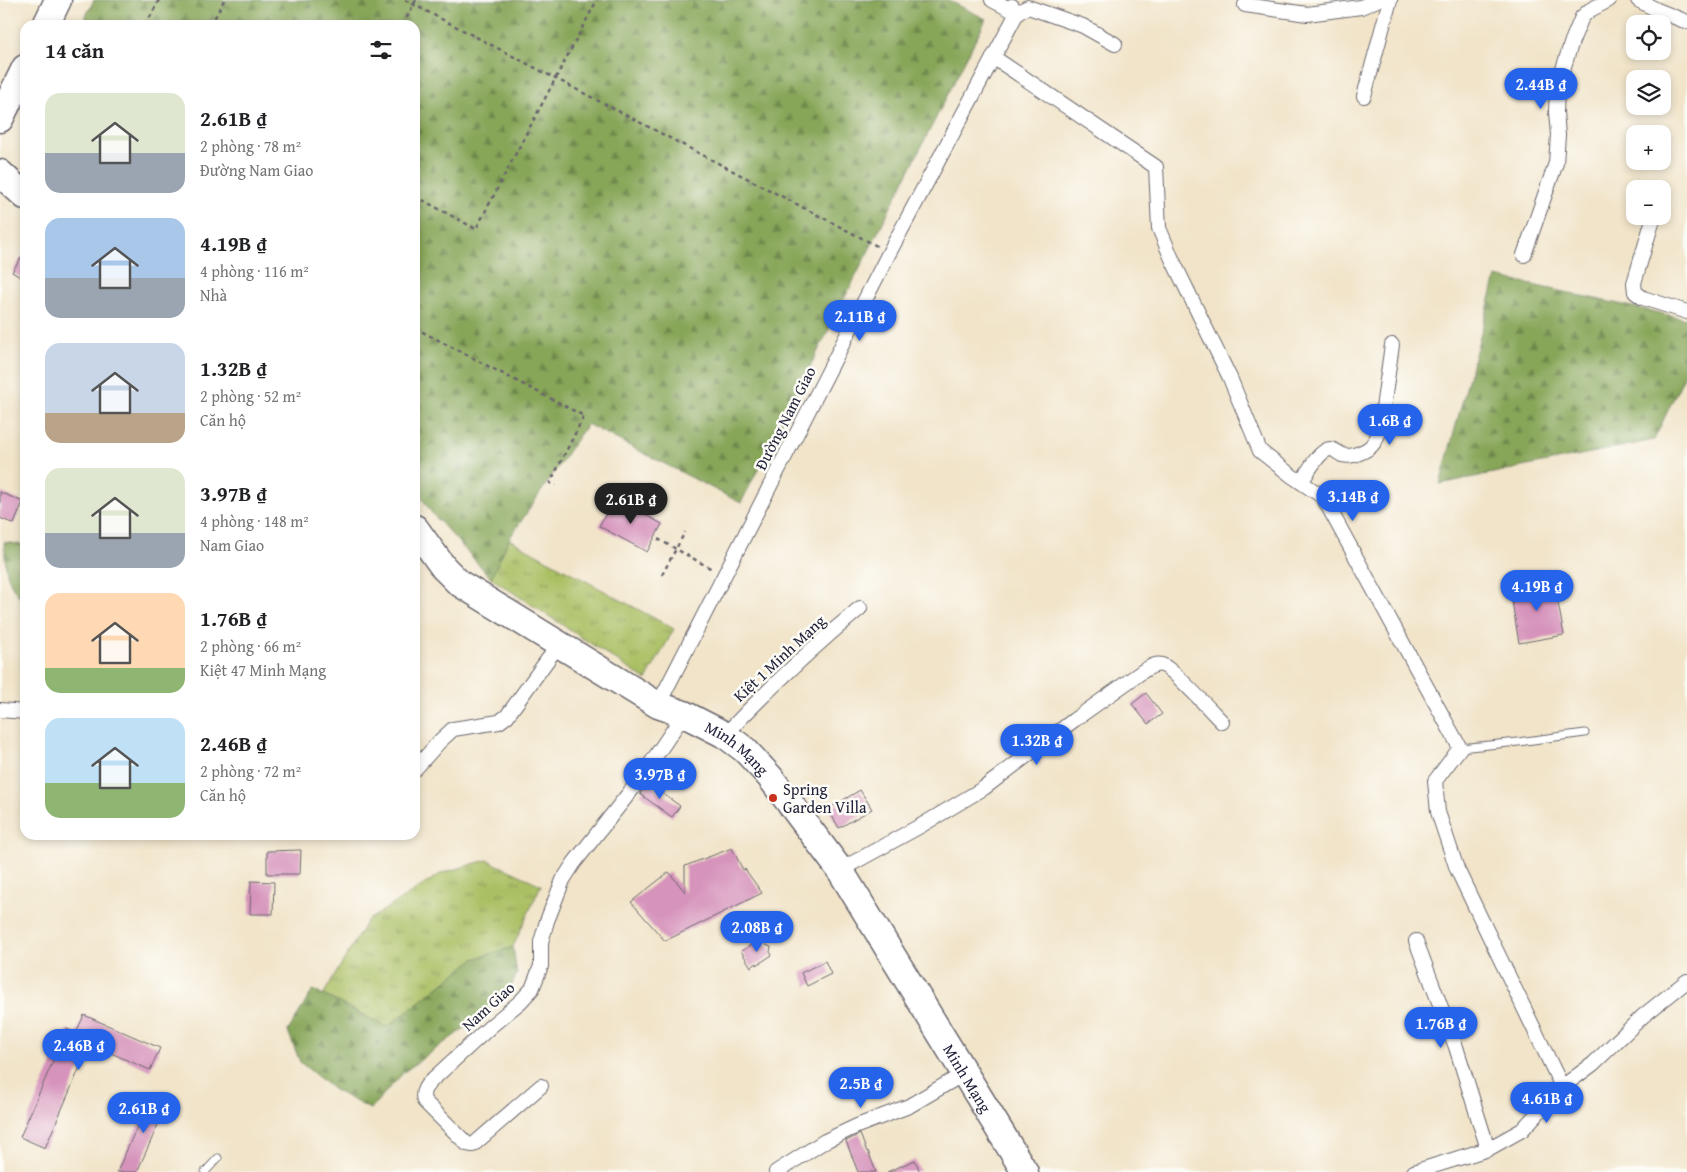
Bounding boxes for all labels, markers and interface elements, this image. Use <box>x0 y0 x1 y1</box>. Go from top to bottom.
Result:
map controls <box>1626 15 1671 225</box>
button: locate <box>1626 15 1671 60</box>
text: 14 căn <box>45 35 104 66</box>
icon: filters <box>367 36 395 64</box>
pin: 2.44B ₫ <box>1495 68 1587 110</box>
button: layers <box>1626 70 1671 115</box>
text: 2.44B ₫ <box>1515 72 1567 96</box>
text: 2.61B ₫ <box>200 103 267 134</box>
icon: home <box>85 113 145 173</box>
button: + <box>1626 125 1671 170</box>
text: 2 phòng · 78 m² <box>200 134 301 158</box>
text: Đường Nam Giao <box>200 158 313 182</box>
button: − <box>1626 180 1671 225</box>
text: 4.19B ₫ <box>200 228 267 259</box>
icon: home <box>85 238 145 298</box>
text: 4 phòng · 116 m² <box>200 259 309 283</box>
text: Nhà <box>200 283 227 307</box>
pin: 2.11B ₫ <box>814 300 906 342</box>
text: 2.11B ₫ <box>834 304 886 328</box>
text: 1.32B ₫ <box>200 353 267 384</box>
street label: Đường Nam Giao <box>749 362 821 474</box>
icon: home <box>85 363 145 423</box>
text: 2 phòng · 52 m² <box>200 384 301 408</box>
pin: 1.6B ₫ <box>1349 404 1431 446</box>
text: Căn hộ <box>200 408 246 432</box>
text: 1.6B ₫ <box>1369 408 1411 432</box>
text: 3.97B ₫ <box>200 478 267 509</box>
pin: 3.14B ₫ <box>1307 480 1399 522</box>
pin: 2.61B ₫ <box>585 482 677 525</box>
text: 3.14B ₫ <box>1327 484 1379 508</box>
text: 2.61B ₫ <box>605 487 657 511</box>
icon: home <box>85 488 145 548</box>
text: 4 phòng · 148 m² <box>200 509 309 533</box>
text: Nam Giao <box>200 533 264 557</box>
pin: 4.19B ₫ <box>1491 570 1583 612</box>
text: 4.19B ₫ <box>1511 574 1563 598</box>
text: 1.76B ₫ <box>200 603 267 634</box>
street label: Kiệt 1 Minh Mạng <box>727 609 831 707</box>
icon: home <box>85 613 145 673</box>
text: 2 phòng · 66 m² <box>200 634 301 658</box>
text: Kiệt 47 Minh Mạng <box>200 658 326 682</box>
street label: Minh Mạng <box>701 715 775 781</box>
pin: 1.32B ₫ <box>991 724 1083 766</box>
text: 2.46B ₫ <box>200 728 267 759</box>
text: 1.32B ₫ <box>1011 728 1063 752</box>
icon: home <box>85 738 145 798</box>
pin: 3.97B ₫ <box>614 758 706 800</box>
text: 2 phòng · 72 m² <box>200 759 301 783</box>
text: 3.97B ₫ <box>634 762 686 786</box>
place label: Spring Garden Villa <box>783 777 867 819</box>
text: Căn hộ <box>200 783 246 807</box>
marker: Spring Garden Villa <box>767 792 779 804</box>
pin: 2.08B ₫ <box>711 910 803 953</box>
text: 2.08B ₫ <box>731 915 783 939</box>
street label: Nam Giao <box>456 976 520 1036</box>
pin: 1.76B ₫ <box>1395 1006 1487 1049</box>
text: 1.76B ₫ <box>1415 1011 1467 1035</box>
pin: 2.46B ₫ <box>33 1028 125 1071</box>
text: 2.46B ₫ <box>53 1033 105 1057</box>
street label: Minh Mạng <box>937 1039 998 1117</box>
pin: 2.5B ₫ <box>820 1066 902 1109</box>
text: 2.5B ₫ <box>840 1071 882 1095</box>
pin: 4.61B ₫ <box>1501 1082 1593 1124</box>
text: 4.61B ₫ <box>1521 1086 1573 1110</box>
pin: 2.61B ₫ <box>98 1092 190 1134</box>
text: 2.61B ₫ <box>118 1096 170 1120</box>

